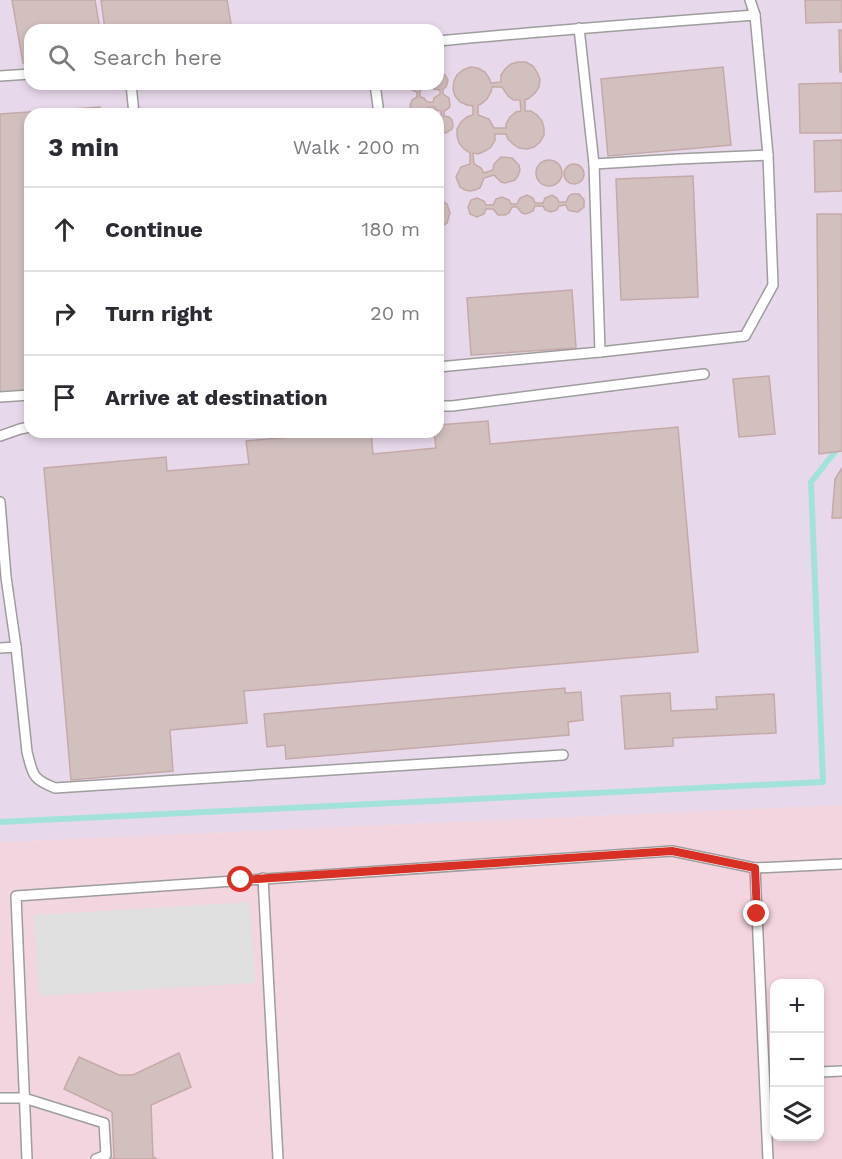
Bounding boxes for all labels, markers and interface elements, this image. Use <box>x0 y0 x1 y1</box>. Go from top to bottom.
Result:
search box <box>24 24 444 90</box>
icon: search <box>45 41 78 74</box>
text: Search here <box>93 45 222 70</box>
text: 3 min <box>48 132 119 162</box>
text: Walk · 200 m <box>293 135 420 159</box>
icon: ahead <box>48 213 81 246</box>
text: Continue <box>105 217 203 242</box>
text: 180 m <box>362 217 420 241</box>
icon: right <box>48 297 81 330</box>
text: Turn right <box>105 301 212 326</box>
text: 20 m <box>370 301 420 325</box>
icon: arrive <box>48 381 81 414</box>
text: Arrive at destination <box>105 385 328 410</box>
route start <box>227 866 253 892</box>
route end <box>743 900 769 926</box>
map controls <box>770 979 824 1141</box>
button: + <box>770 979 824 1033</box>
button: − <box>770 1033 824 1087</box>
button: layers <box>770 1087 824 1141</box>

